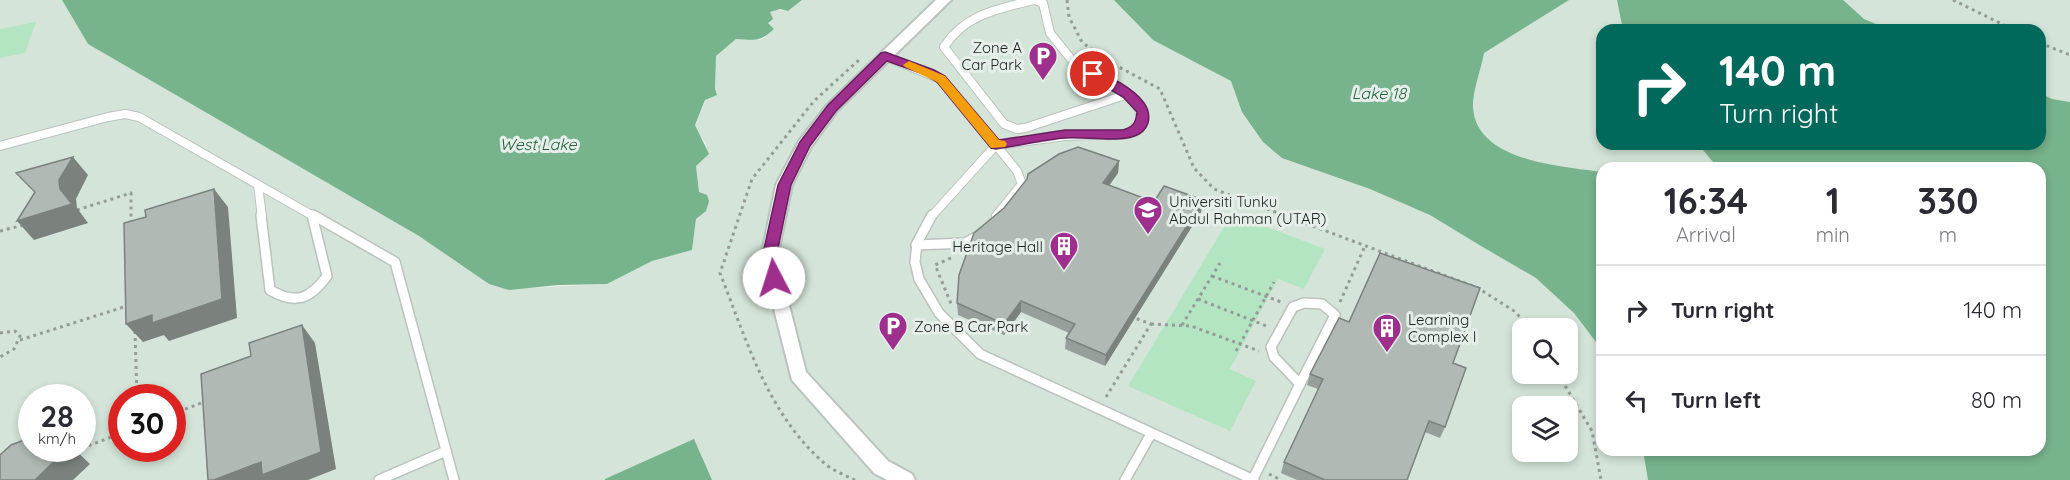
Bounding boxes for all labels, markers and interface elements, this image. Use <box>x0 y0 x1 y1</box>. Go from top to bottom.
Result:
place label: Zone A Car Park <box>961 38 1022 74</box>
parking icon: Zone A Car Park <box>1027 40 1059 82</box>
text: 140 m <box>1719 44 1836 97</box>
pin <box>1067 48 1118 99</box>
icon: right <box>1620 48 1698 126</box>
icon: arrive <box>1076 57 1109 90</box>
water label: Lake 18 <box>1352 83 1408 103</box>
text: Turn right <box>1719 96 1838 130</box>
water label: West Lake <box>499 134 577 154</box>
text: 16:34 <box>1664 178 1748 223</box>
text: 1 <box>1826 178 1840 223</box>
text: 330 <box>1918 178 1978 223</box>
place label: Universiti Tunku Abdul Rahman (UTAR) <box>1169 192 1326 228</box>
school or university icon: Universiti Tunku Abdul Rahman (UTAR) <box>1132 194 1164 236</box>
text: Arrival <box>1676 222 1736 247</box>
text: min <box>1816 222 1850 247</box>
text: m <box>1939 222 1957 247</box>
building icon: Heritage Hall <box>1048 230 1080 272</box>
place label: Heritage Hall <box>952 237 1043 256</box>
position arrow <box>742 246 806 310</box>
icon: right <box>1620 294 1653 327</box>
text: Turn right <box>1671 296 1775 324</box>
text: 140 m <box>1963 296 2022 324</box>
parking icon: Zone B Car Park <box>877 310 909 352</box>
place label: Learning Complex I <box>1408 310 1476 346</box>
building icon: Learning Complex I <box>1371 312 1403 354</box>
place label: Zone B Car Park <box>914 317 1028 336</box>
map controls <box>1512 318 1578 462</box>
button: search <box>1512 318 1578 384</box>
speed limit sign: 30 <box>108 384 186 462</box>
icon: left <box>1620 384 1653 417</box>
text: Turn left <box>1671 386 1761 414</box>
text: 80 m <box>1971 386 2022 414</box>
button: layers <box>1512 396 1578 462</box>
text: 28 <box>40 397 74 435</box>
text: km/h <box>38 429 76 448</box>

